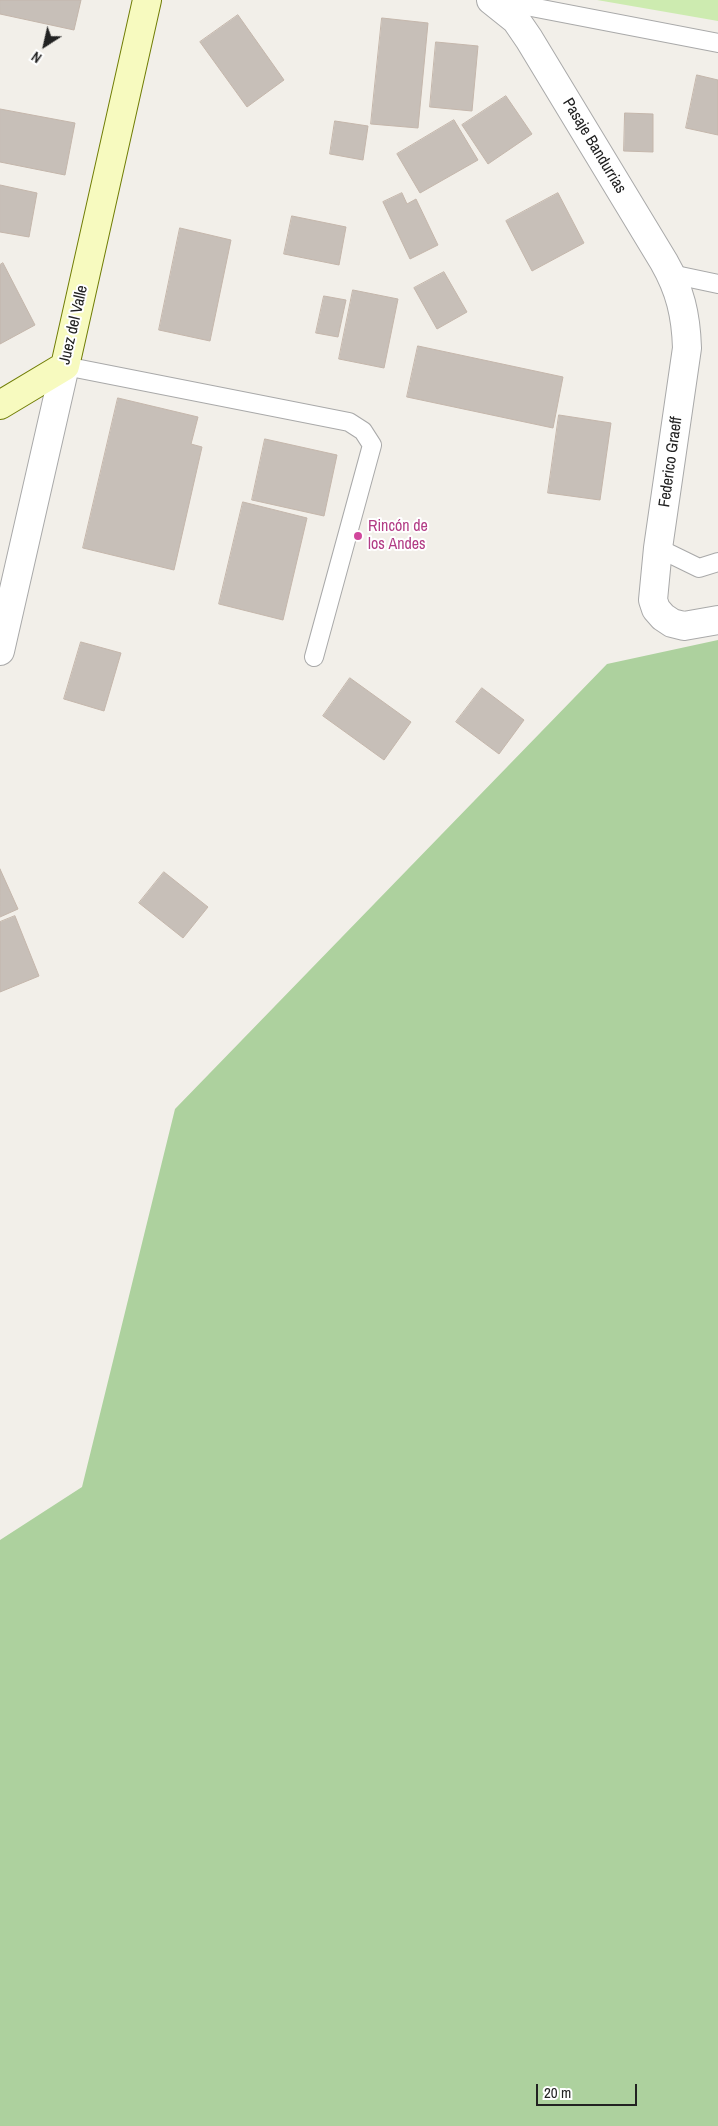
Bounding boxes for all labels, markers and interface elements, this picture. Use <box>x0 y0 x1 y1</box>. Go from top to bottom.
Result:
north arrow <box>20 20 70 70</box>
text: N <box>28 48 45 67</box>
street label: Pasaje Bandurrias <box>558 95 630 197</box>
street label: Juez del Valle <box>56 284 92 366</box>
street label: Federico Graeff <box>655 416 687 508</box>
place label: Rincón de los Andes <box>368 517 428 555</box>
marker: Rincón de los Andes <box>352 530 364 542</box>
scale bar <box>538 2074 639 2106</box>
text: 20 m <box>544 2082 571 2103</box>

